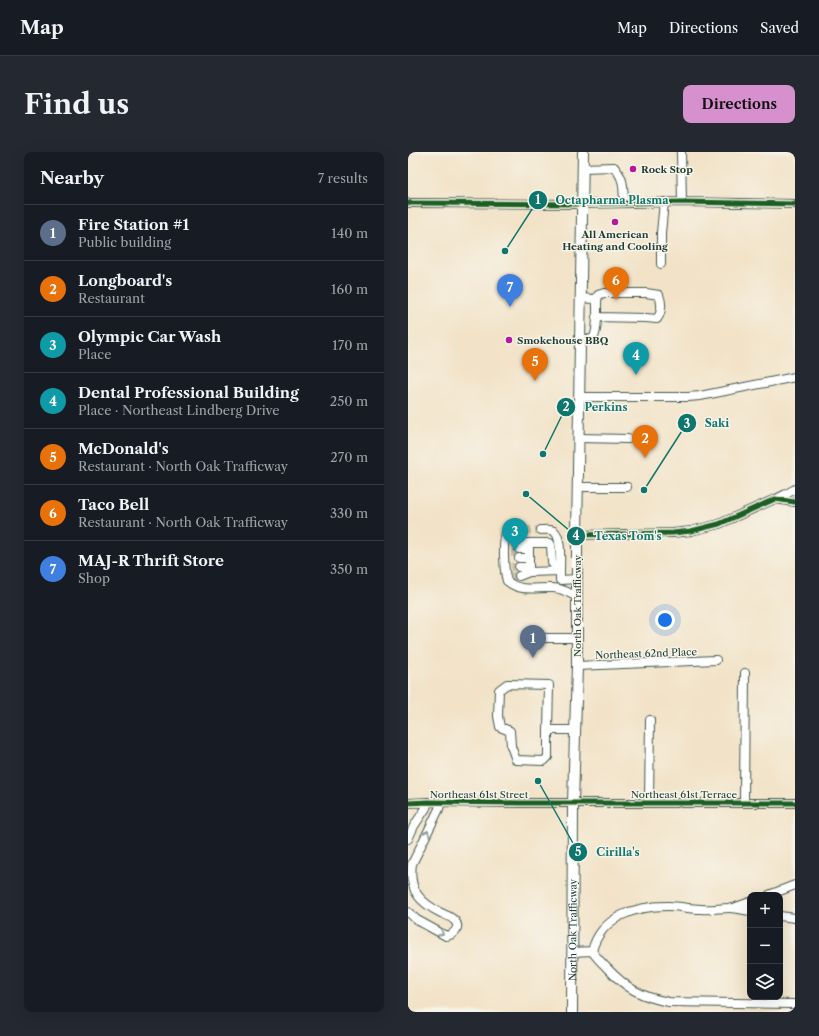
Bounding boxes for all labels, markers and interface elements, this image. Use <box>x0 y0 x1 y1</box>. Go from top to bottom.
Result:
text: Map <box>20 16 64 39</box>
text: Map <box>617 19 647 37</box>
text: Directions <box>669 19 738 37</box>
text: Saved <box>760 19 799 37</box>
button: Directions <box>683 85 795 123</box>
text: Find us <box>24 87 129 121</box>
place label: Rock Stop <box>641 163 693 176</box>
marker: Rock Stop <box>628 164 638 174</box>
text: Nearby <box>40 168 104 188</box>
text: 7 results <box>318 170 368 186</box>
callout: Octapharma Plasma <box>528 188 677 211</box>
text: 1 <box>535 192 541 207</box>
text: Octapharma Plasma <box>555 193 669 207</box>
text: Fire Station #1 <box>78 215 189 234</box>
marker: All American Heating and Cooling <box>610 217 620 227</box>
text: 1 <box>50 225 56 241</box>
text: 140 m <box>331 225 368 241</box>
place label: All American Heating and Cooling <box>562 228 668 253</box>
text: Public building <box>78 234 171 250</box>
pin: 6 <box>603 267 629 300</box>
text: Longboard's <box>78 271 172 290</box>
pin: 7 <box>497 274 523 307</box>
text: 2 <box>49 281 57 297</box>
text: 160 m <box>331 281 368 297</box>
text: Restaurant <box>78 290 145 306</box>
text: Olympic Car Wash <box>78 327 221 346</box>
place label: Smokehouse BBQ <box>517 334 609 347</box>
marker: Smokehouse BBQ <box>504 335 514 345</box>
text: 3 <box>49 337 57 353</box>
text: 170 m <box>332 337 368 353</box>
pin: 4 <box>623 342 649 375</box>
text: Place <box>78 346 111 362</box>
pin: 5 <box>522 348 548 381</box>
text: Dental Professional Building <box>78 383 299 402</box>
text: 4 <box>49 393 57 409</box>
text: 250 m <box>330 393 368 409</box>
callout: Perkins <box>556 395 635 418</box>
text: 2 <box>562 399 570 414</box>
text: Perkins <box>584 400 628 414</box>
text: Place · Northeast Lindberg Drive <box>78 402 280 418</box>
callout: Saki <box>677 412 738 435</box>
text: 3 <box>684 416 691 431</box>
text: Saki <box>705 416 729 430</box>
pin: 2 <box>632 425 658 458</box>
text: McDonald's <box>78 439 169 458</box>
text: 5 <box>49 449 57 465</box>
text: 270 m <box>330 449 368 465</box>
text: Restaurant · North Oak Trafficway <box>78 458 288 474</box>
text: Taco Bell <box>78 495 149 514</box>
text: 6 <box>49 505 57 521</box>
text: 330 m <box>330 505 368 521</box>
text: Restaurant · North Oak Trafficway <box>78 514 288 530</box>
pin: 3 <box>502 518 528 551</box>
callout: Texas Tom's <box>566 525 670 548</box>
text: 4 <box>572 528 580 543</box>
text: Texas Tom's <box>594 529 662 543</box>
text: MAJ-R Thrift Store <box>78 551 224 570</box>
street label: North Oak Trafficway <box>571 555 584 657</box>
text: 7 <box>50 561 56 577</box>
text: 350 m <box>330 561 368 577</box>
text: Shop <box>78 570 110 586</box>
your location <box>655 610 675 630</box>
pin: 1 <box>520 625 546 658</box>
street label: Northeast 62nd Place <box>595 645 698 662</box>
street label: Northeast 61st Street <box>430 788 529 801</box>
street label: Northeast 61st Terrace <box>631 788 738 801</box>
one-way arrow <box>422 830 430 837</box>
callout: Cirilla's <box>568 841 648 864</box>
text: 5 <box>575 844 582 859</box>
text: Cirilla's <box>596 845 640 859</box>
street label: North Oak Trafficway <box>566 878 580 981</box>
map controls <box>747 892 783 1000</box>
button: + <box>747 892 783 928</box>
one-way arrow <box>436 928 444 936</box>
button: − <box>747 928 783 964</box>
button: layers <box>747 964 783 1000</box>

